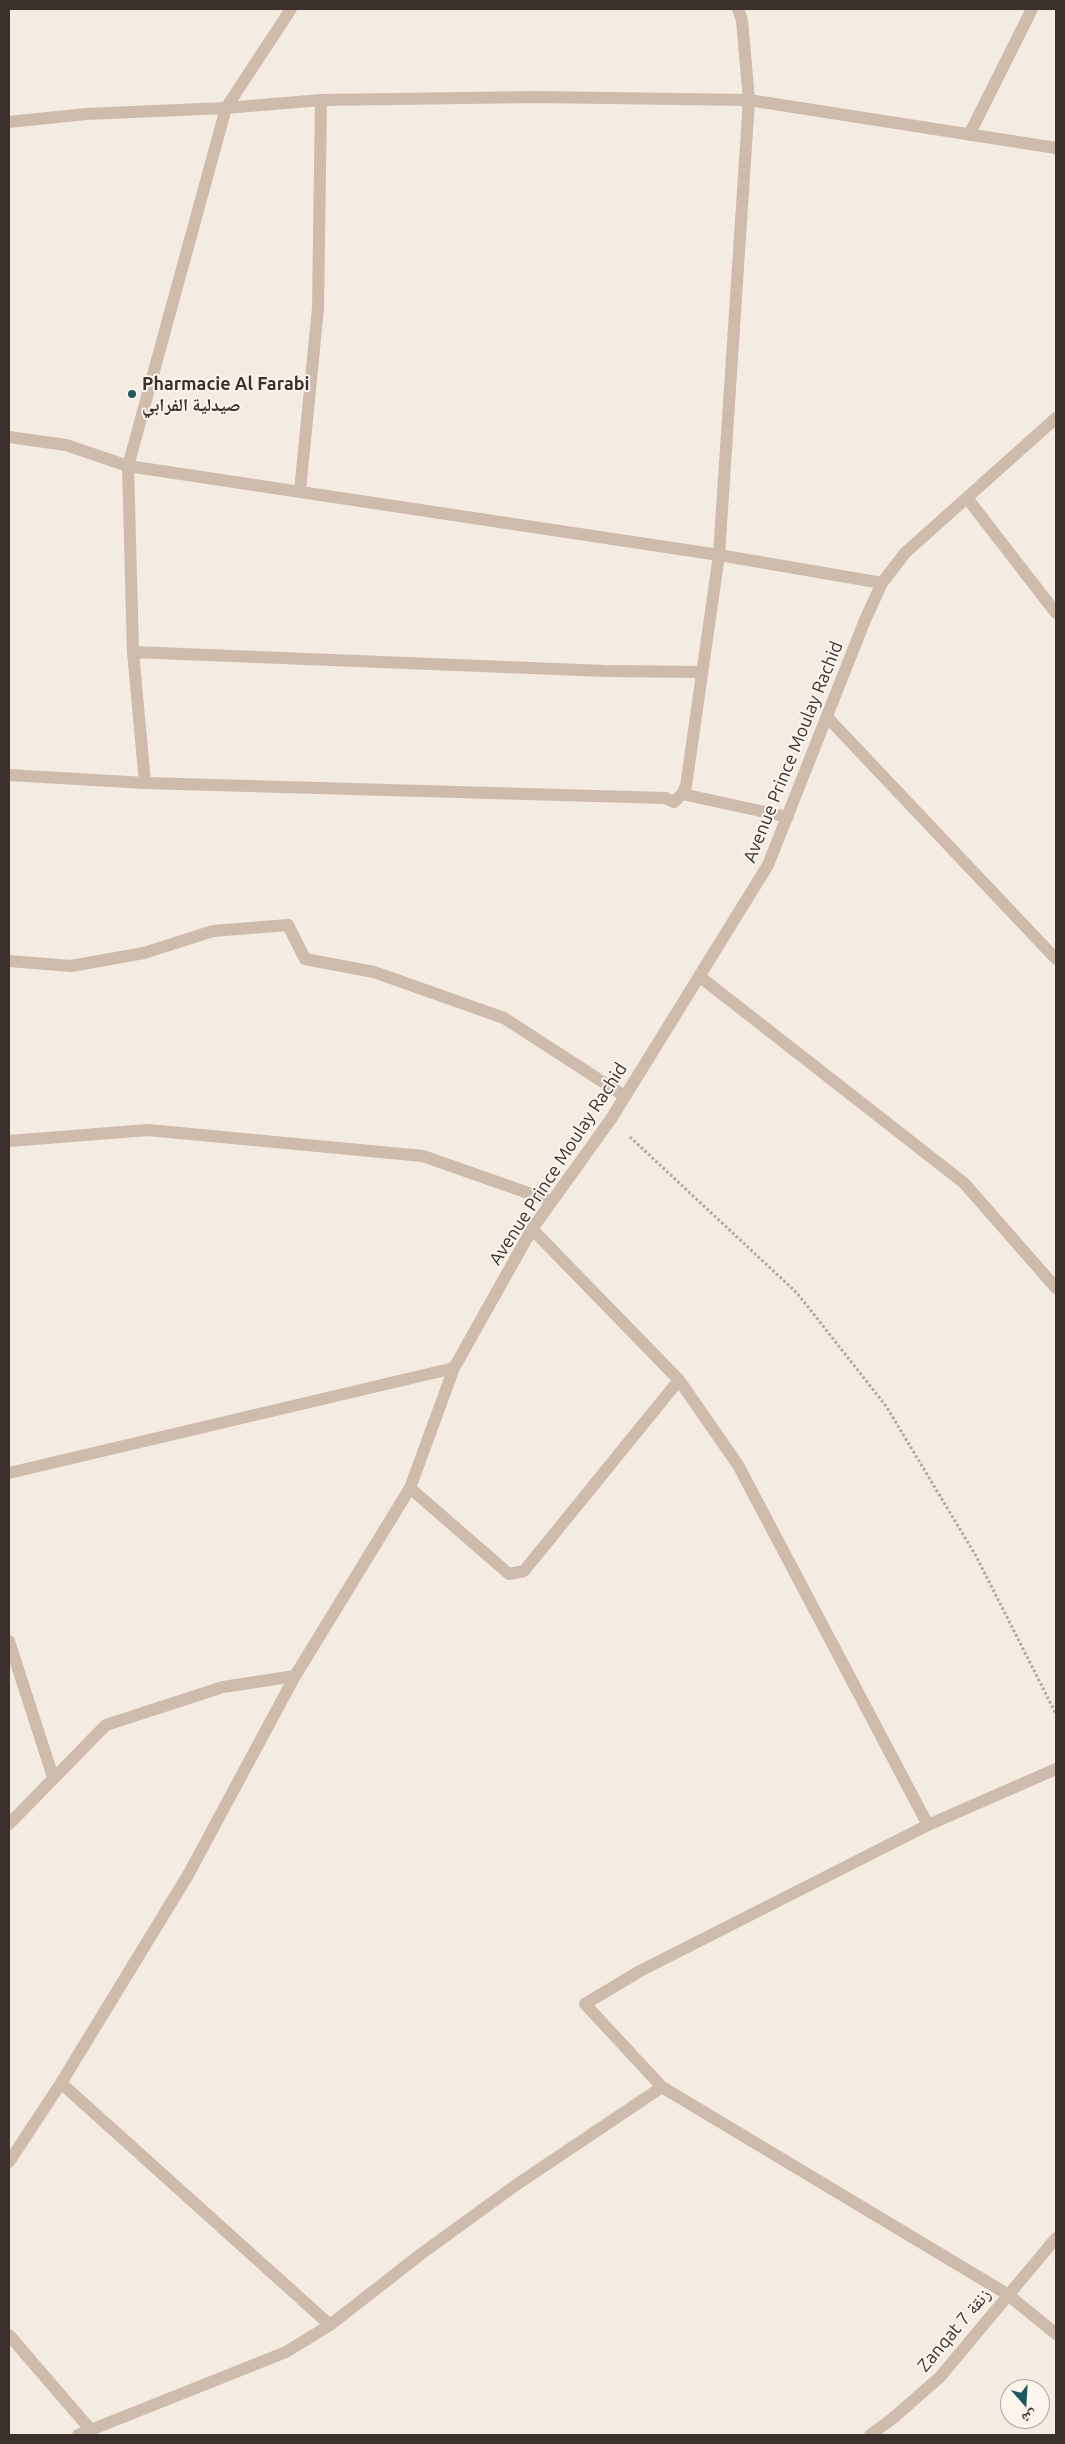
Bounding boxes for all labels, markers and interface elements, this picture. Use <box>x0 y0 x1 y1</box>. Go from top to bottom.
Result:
place label: Pharmacie Al Farabi صيدلية الفرابي <box>142 373 309 416</box>
marker: Pharmacie Al Farabi صيدلية الفرابي <box>126 388 138 400</box>
street label: Avenue Prince Moulay Rachid <box>739 638 847 866</box>
street label: Avenue Prince Moulay Rachid <box>485 1059 631 1269</box>
street label: Zanqat 7 زنقة <box>913 2284 995 2376</box>
north arrow <box>1000 2379 1050 2429</box>
text: ش <box>1020 2407 1039 2427</box>

